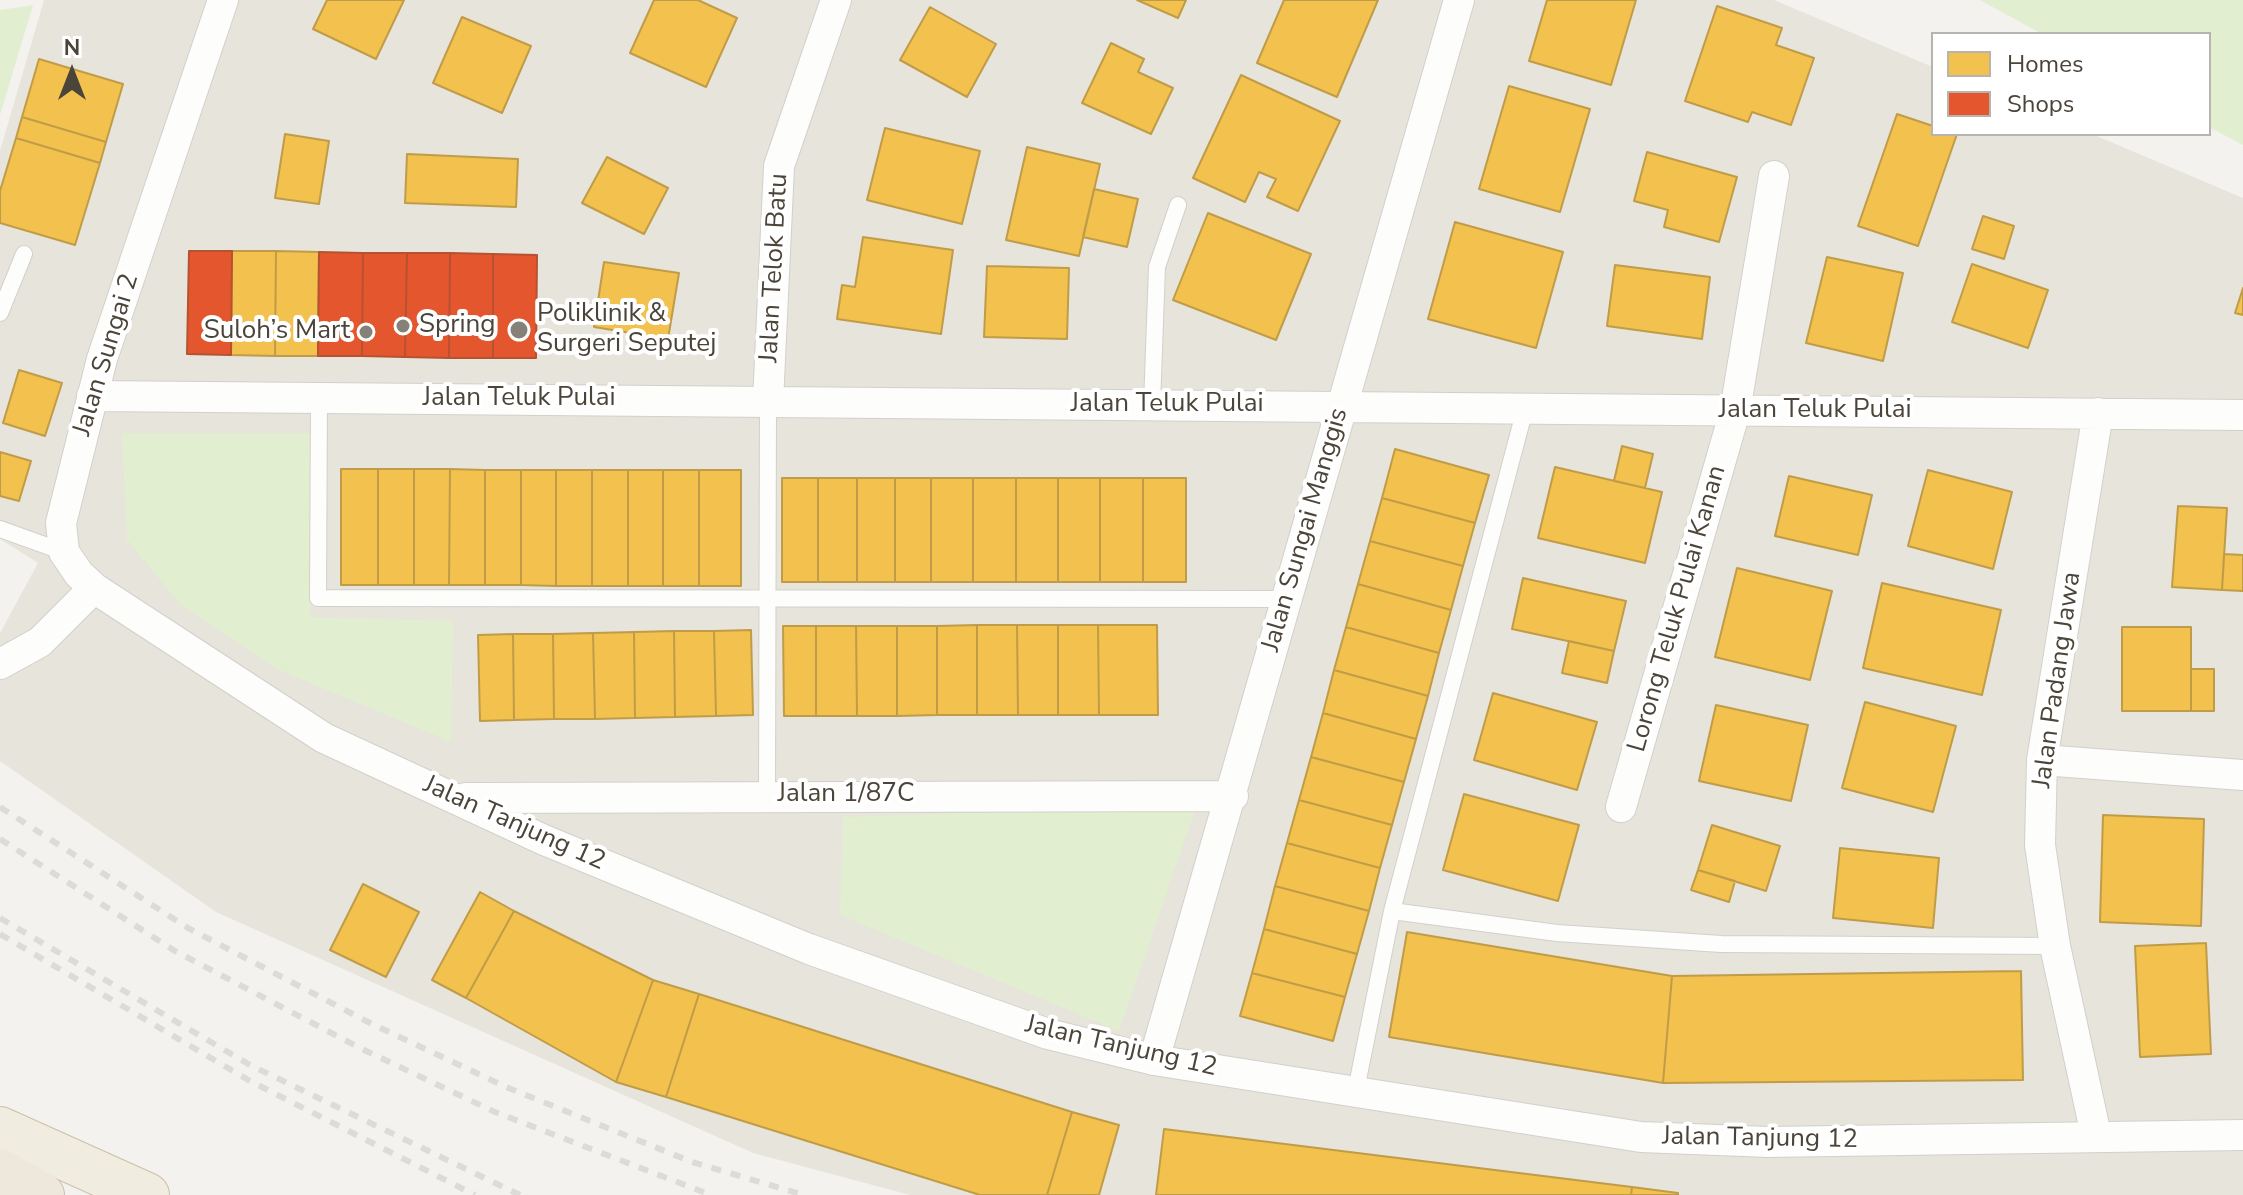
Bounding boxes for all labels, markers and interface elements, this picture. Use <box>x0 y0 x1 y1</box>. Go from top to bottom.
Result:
north arrow <box>32 32 112 112</box>
legend <box>1931 32 2211 136</box>
text: N <box>64 33 80 63</box>
text: Homes <box>2007 48 2083 80</box>
text: Shops <box>2007 88 2074 120</box>
street label: Jalan Telok Batu <box>754 173 796 363</box>
street label: Jalan Sungai 2 <box>68 270 146 440</box>
place label: Poliklinik & Surgeri Seputej <box>537 299 716 360</box>
place label: Spring <box>419 310 495 342</box>
place label: Suloh’s Mart <box>204 316 350 348</box>
marker: Spring <box>394 317 412 335</box>
marker: Poliklinik & Surgeri Seputej <box>508 319 530 341</box>
marker: Suloh’s Mart <box>357 323 375 341</box>
street label: Jalan Teluk Pulai <box>423 383 615 415</box>
street label: Jalan Teluk Pulai <box>1071 389 1263 421</box>
street label: Jalan Teluk Pulai <box>1719 395 1911 427</box>
street label: Jalan Sungai Manggis <box>1256 405 1356 655</box>
street label: Lorong Teluk Pulai Kanan <box>1622 462 1734 756</box>
street label: Jalan Padang Jawa <box>2027 570 2089 790</box>
street label: Jalan Tanjung 12 <box>418 770 610 878</box>
street label: Jalan 1/87C <box>778 779 914 811</box>
street label: Jalan Tanjung 12 <box>1022 1010 1220 1084</box>
street label: Jalan Tanjung 12 <box>1662 1122 1858 1156</box>

